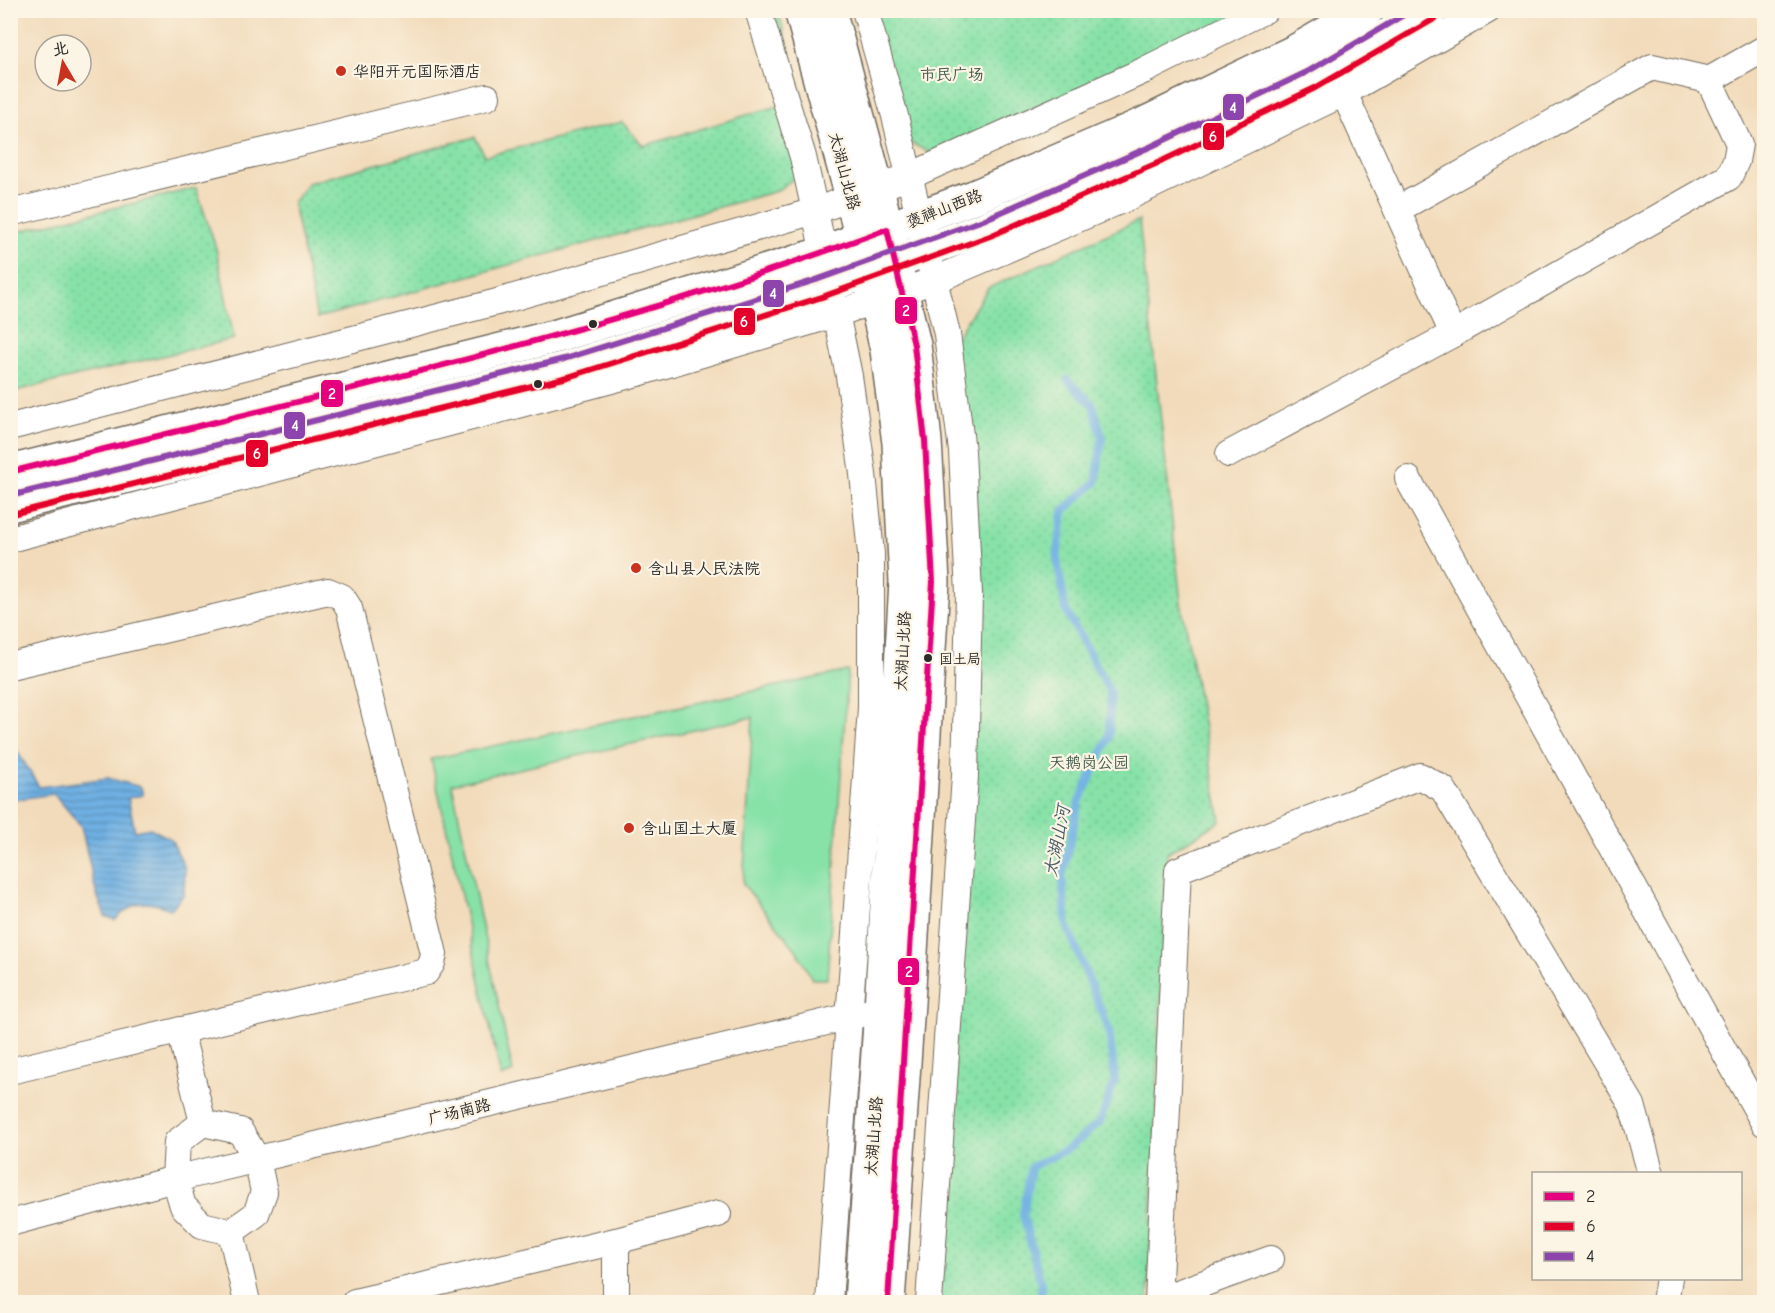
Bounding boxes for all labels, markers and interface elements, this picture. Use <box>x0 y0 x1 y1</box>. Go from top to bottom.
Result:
north arrow <box>33 33 93 93</box>
text: 北 <box>51 39 70 59</box>
place label: 华阳开元国际酒店 <box>353 63 481 81</box>
marker: 华阳开元国际酒店 <box>334 64 348 78</box>
park label: 市民广场 <box>920 66 984 84</box>
line badge: 4 <box>1222 93 1245 121</box>
text: 4 <box>1229 99 1237 117</box>
line badge: 6 <box>1202 122 1225 151</box>
text: 6 <box>1209 128 1217 146</box>
street label: 太湖山北路 <box>825 130 863 212</box>
street label: 褒禅山西路 <box>904 186 985 232</box>
line badge: 4 <box>762 279 785 308</box>
text: 4 <box>769 285 777 303</box>
line badge: 2 <box>894 296 918 325</box>
text: 2 <box>902 302 910 320</box>
line badge: 6 <box>733 307 756 336</box>
text: 6 <box>740 313 748 331</box>
unlabelled marker <box>587 318 599 330</box>
unlabelled marker <box>532 378 544 390</box>
line badge: 2 <box>320 379 344 408</box>
text: 2 <box>328 385 336 403</box>
line badge: 4 <box>283 411 306 440</box>
text: 4 <box>291 417 299 435</box>
line badge: 6 <box>245 439 269 468</box>
text: 6 <box>253 445 261 463</box>
place label: 含山县人民法院 <box>648 560 760 578</box>
marker: 含山县人民法院 <box>629 561 643 575</box>
street label: 太湖山北路 <box>892 611 914 691</box>
place label: 国土局 <box>939 651 981 668</box>
marker: 国土局 <box>922 652 934 664</box>
park label: 天鹅岗公园 <box>1049 754 1129 772</box>
water label: 太湖山河 <box>1040 801 1075 878</box>
place label: 含山国土大厦 <box>641 820 737 838</box>
marker: 含山国土大厦 <box>622 821 636 835</box>
line badge: 2 <box>897 957 920 986</box>
text: 2 <box>905 963 913 981</box>
street label: 广场南路 <box>426 1095 492 1128</box>
street label: 太湖山北路 <box>862 1096 886 1177</box>
legend <box>1532 1172 1742 1280</box>
text: 2 <box>1586 1186 1595 1207</box>
text: 6 <box>1586 1216 1596 1237</box>
text: 4 <box>1586 1246 1595 1267</box>

